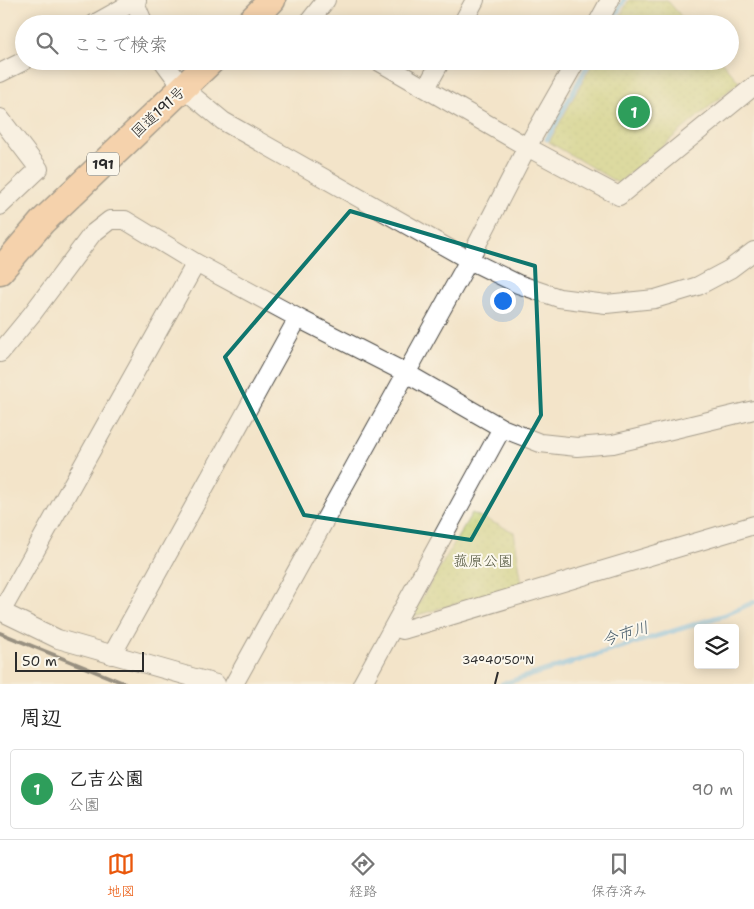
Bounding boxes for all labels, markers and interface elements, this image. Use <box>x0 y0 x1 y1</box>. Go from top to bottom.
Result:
search box <box>15 15 739 70</box>
icon: search <box>33 29 61 57</box>
text: ここで検索 <box>73 32 168 57</box>
street label: 国道191号 <box>127 82 189 142</box>
pin: 1 <box>618 93 650 131</box>
road number: 191 <box>87 152 119 175</box>
your location <box>490 288 516 314</box>
park label: 菰原公園 <box>453 551 513 571</box>
water label: 今市川 <box>599 616 651 651</box>
map controls <box>694 624 739 669</box>
button: layers <box>694 624 739 669</box>
scale bar <box>15 649 144 672</box>
text: 50 m <box>22 652 57 670</box>
text: 34°40'50"N <box>462 652 534 668</box>
text: 周辺 <box>20 704 62 732</box>
text: 乙吉公園 <box>68 766 144 791</box>
text: 1 <box>33 779 41 800</box>
text: 90 m <box>692 779 733 800</box>
text: 公園 <box>68 794 100 815</box>
tab: 地図 <box>107 850 135 900</box>
tab: 経路 <box>349 850 377 900</box>
tab: 保存済み <box>591 850 647 900</box>

